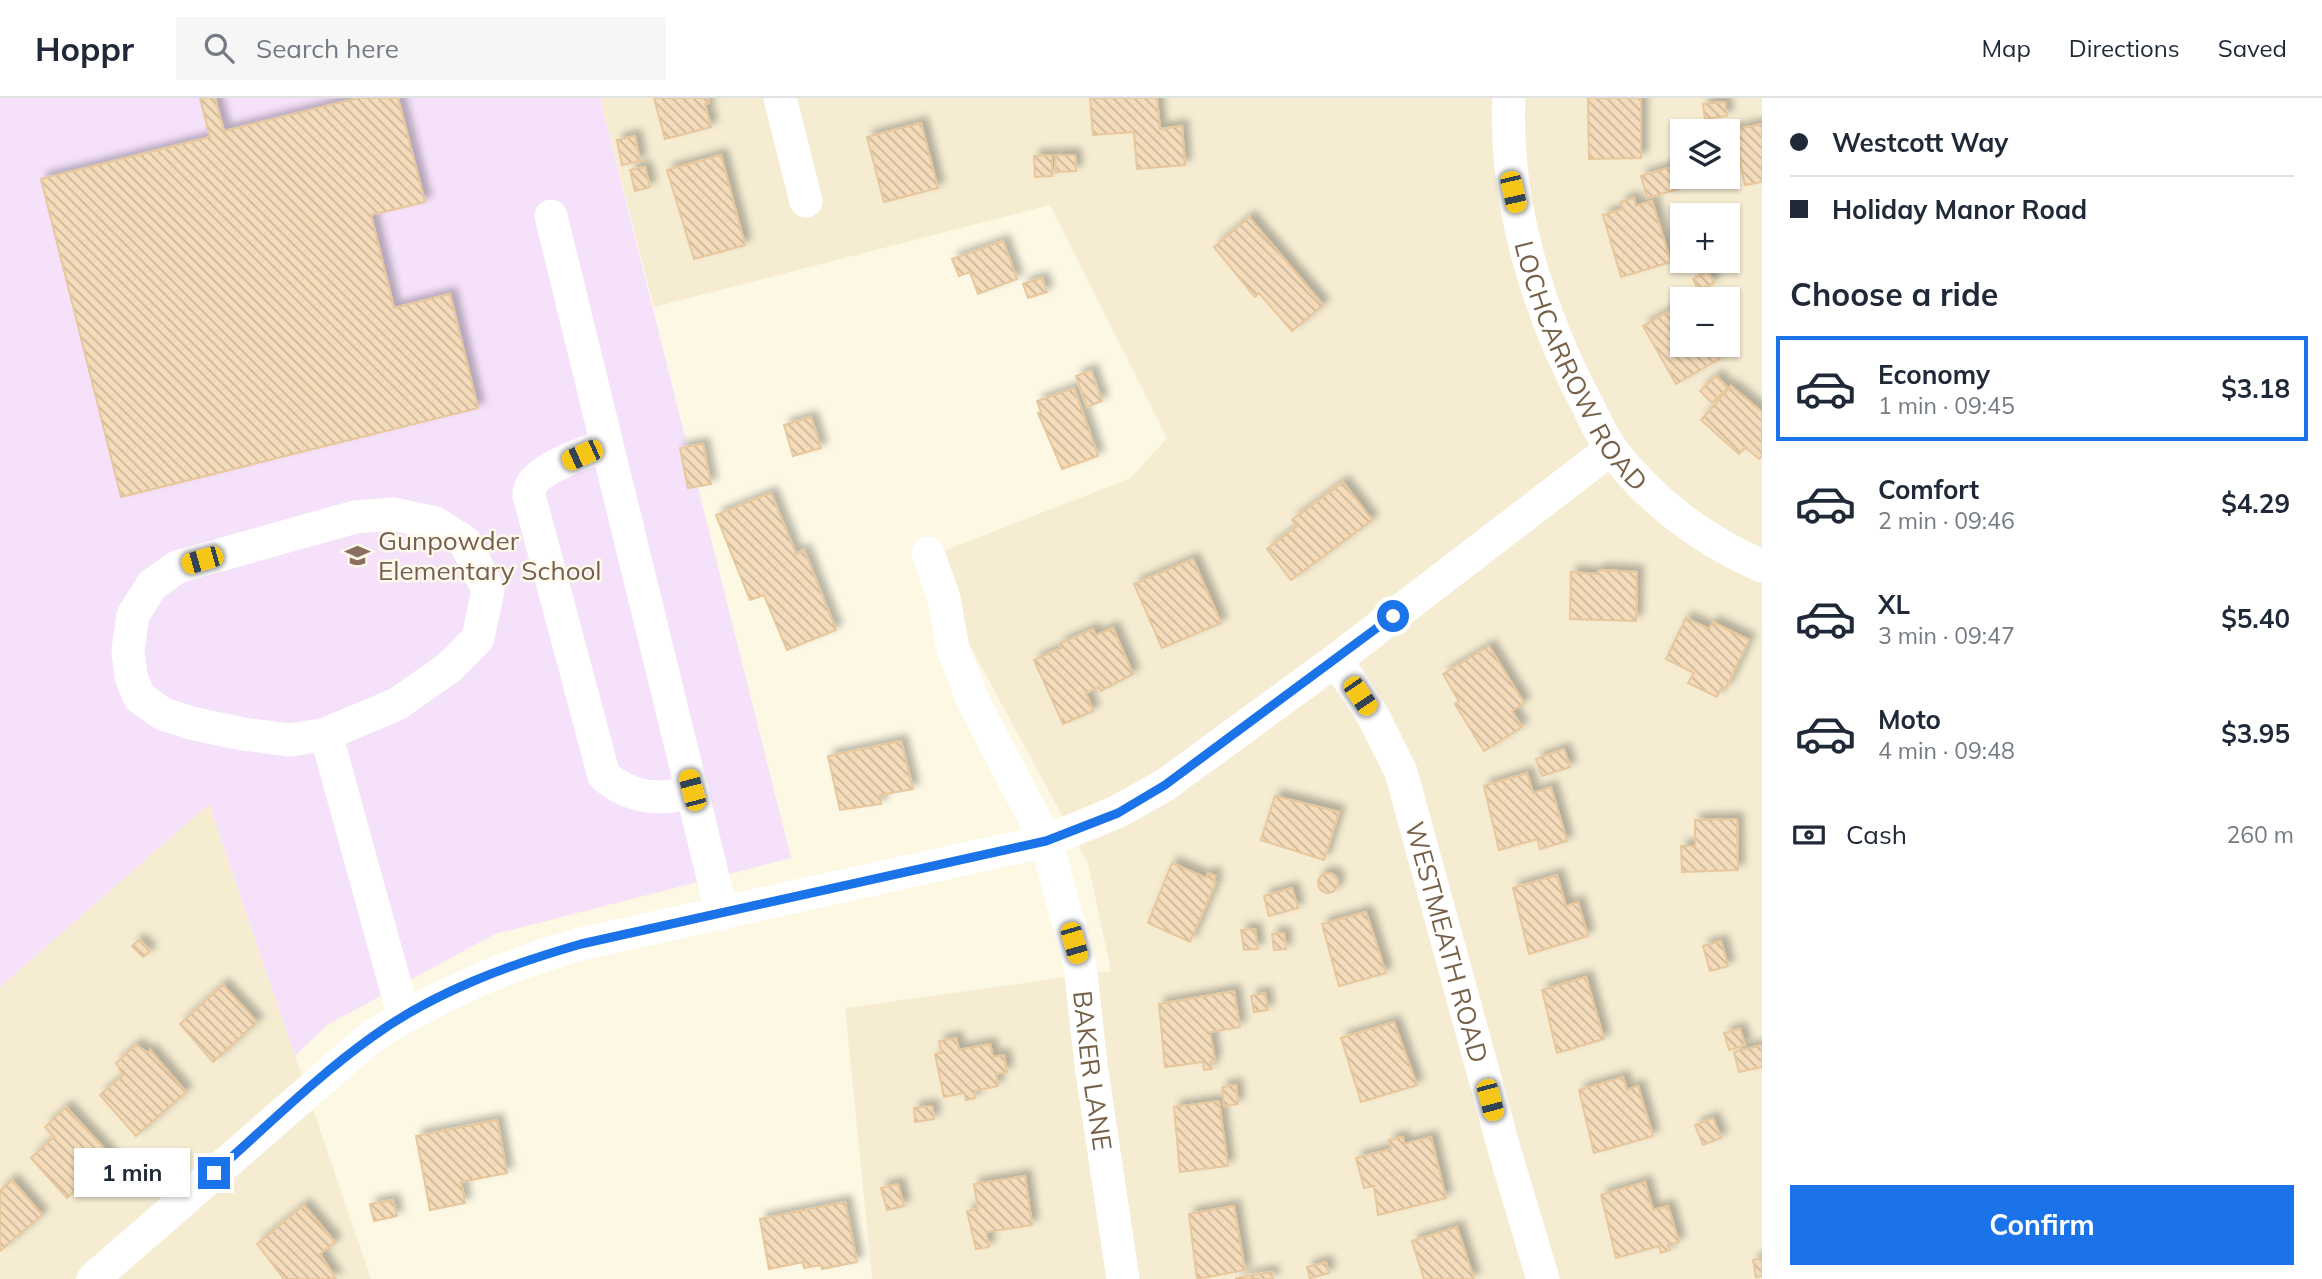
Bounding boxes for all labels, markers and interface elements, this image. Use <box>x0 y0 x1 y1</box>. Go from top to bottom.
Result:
search box <box>176 17 666 80</box>
text: Hoppr <box>35 28 134 69</box>
icon: search <box>200 29 238 67</box>
text: Search here <box>256 32 399 65</box>
text: Map <box>1981 33 2031 63</box>
text: Directions <box>2069 33 2180 63</box>
text: Saved <box>2218 33 2287 63</box>
map controls <box>1670 119 1740 357</box>
button: layers <box>1670 119 1740 189</box>
text: Westcott Way <box>1832 126 2008 159</box>
car <box>1499 169 1528 215</box>
text: Holiday Manor Road <box>1832 193 2087 226</box>
button: + <box>1670 203 1740 273</box>
street label: LOCHCARROW ROAD <box>1508 237 1655 497</box>
text: Choose a ride <box>1790 274 1998 314</box>
button: − <box>1670 287 1740 357</box>
icon: car <box>1794 357 1857 420</box>
text: Economy <box>1878 358 1990 391</box>
text: $3.18 <box>2221 372 2290 405</box>
text: 1 min · 09:45 <box>1878 391 2015 420</box>
car <box>559 437 606 473</box>
icon: car <box>1794 472 1857 535</box>
text: Comfort <box>1878 473 1979 506</box>
text: $4.29 <box>2221 487 2290 520</box>
text: 2 min · 09:46 <box>1878 506 2015 535</box>
place label: Gunpowder Elementary School <box>378 524 602 587</box>
school or university icon: Gunpowder Elementary School <box>344 541 372 569</box>
car <box>179 544 226 576</box>
icon: car <box>1794 587 1857 650</box>
text: XL <box>1878 588 1910 621</box>
route start <box>1377 600 1409 632</box>
text: $5.40 <box>2221 602 2290 635</box>
text: 3 min · 09:47 <box>1878 621 2015 650</box>
car <box>1340 673 1381 719</box>
icon: car <box>1794 702 1857 765</box>
text: Moto <box>1878 703 1941 736</box>
text: $3.95 <box>2221 717 2290 750</box>
text: 4 min · 09:48 <box>1878 736 2015 765</box>
car <box>677 767 708 813</box>
icon: cash <box>1790 816 1828 854</box>
street label: WESTMEATH ROAD <box>1399 818 1496 1066</box>
text: Cash <box>1846 818 1907 851</box>
text: 260 m <box>2226 820 2294 849</box>
car <box>1059 920 1090 966</box>
street label: BAKER LANE <box>1066 989 1120 1153</box>
car <box>1475 1077 1506 1123</box>
callout: 1 min <box>74 1148 190 1198</box>
route end <box>198 1157 230 1189</box>
text: 1 min <box>102 1158 162 1187</box>
button: Confirm <box>1790 1185 2294 1265</box>

